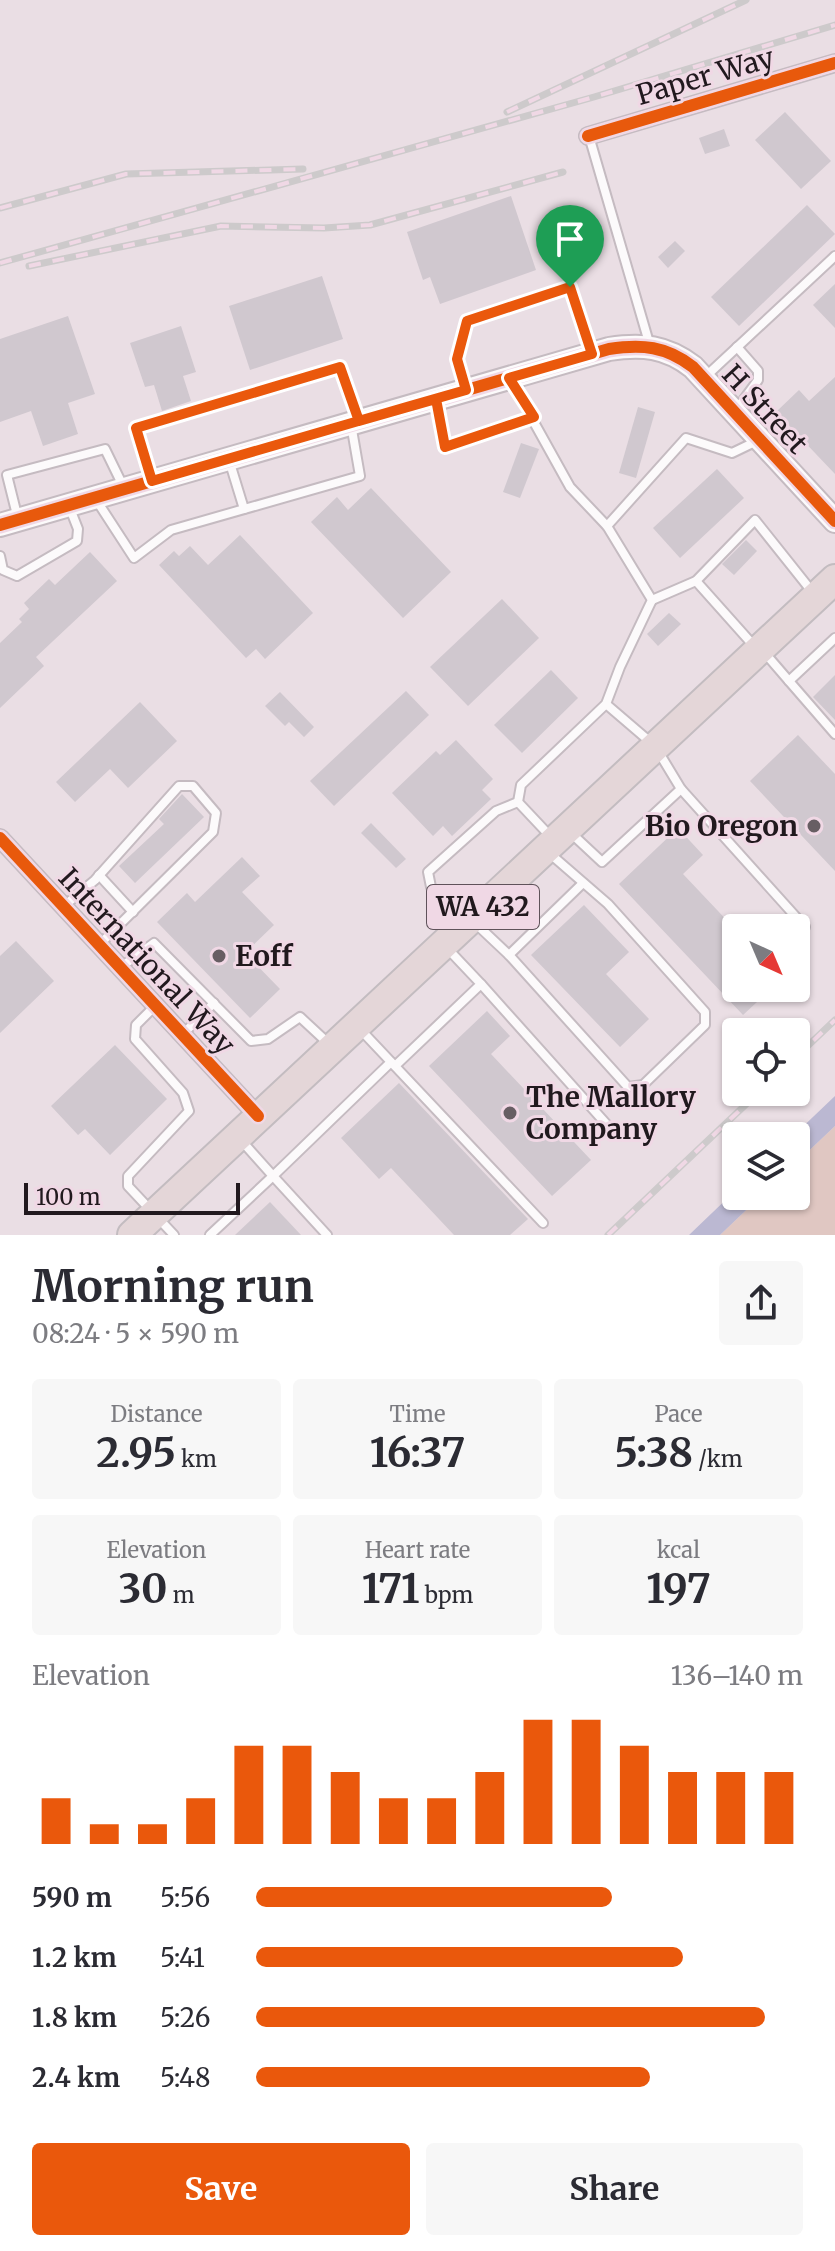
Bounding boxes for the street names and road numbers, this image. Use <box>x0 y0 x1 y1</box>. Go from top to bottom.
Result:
street label: Paper Way <box>632 39 779 113</box>
street label: H Street <box>715 357 815 461</box>
street label: International Way <box>51 860 243 1062</box>
road number: WA 432 <box>427 885 539 929</box>

